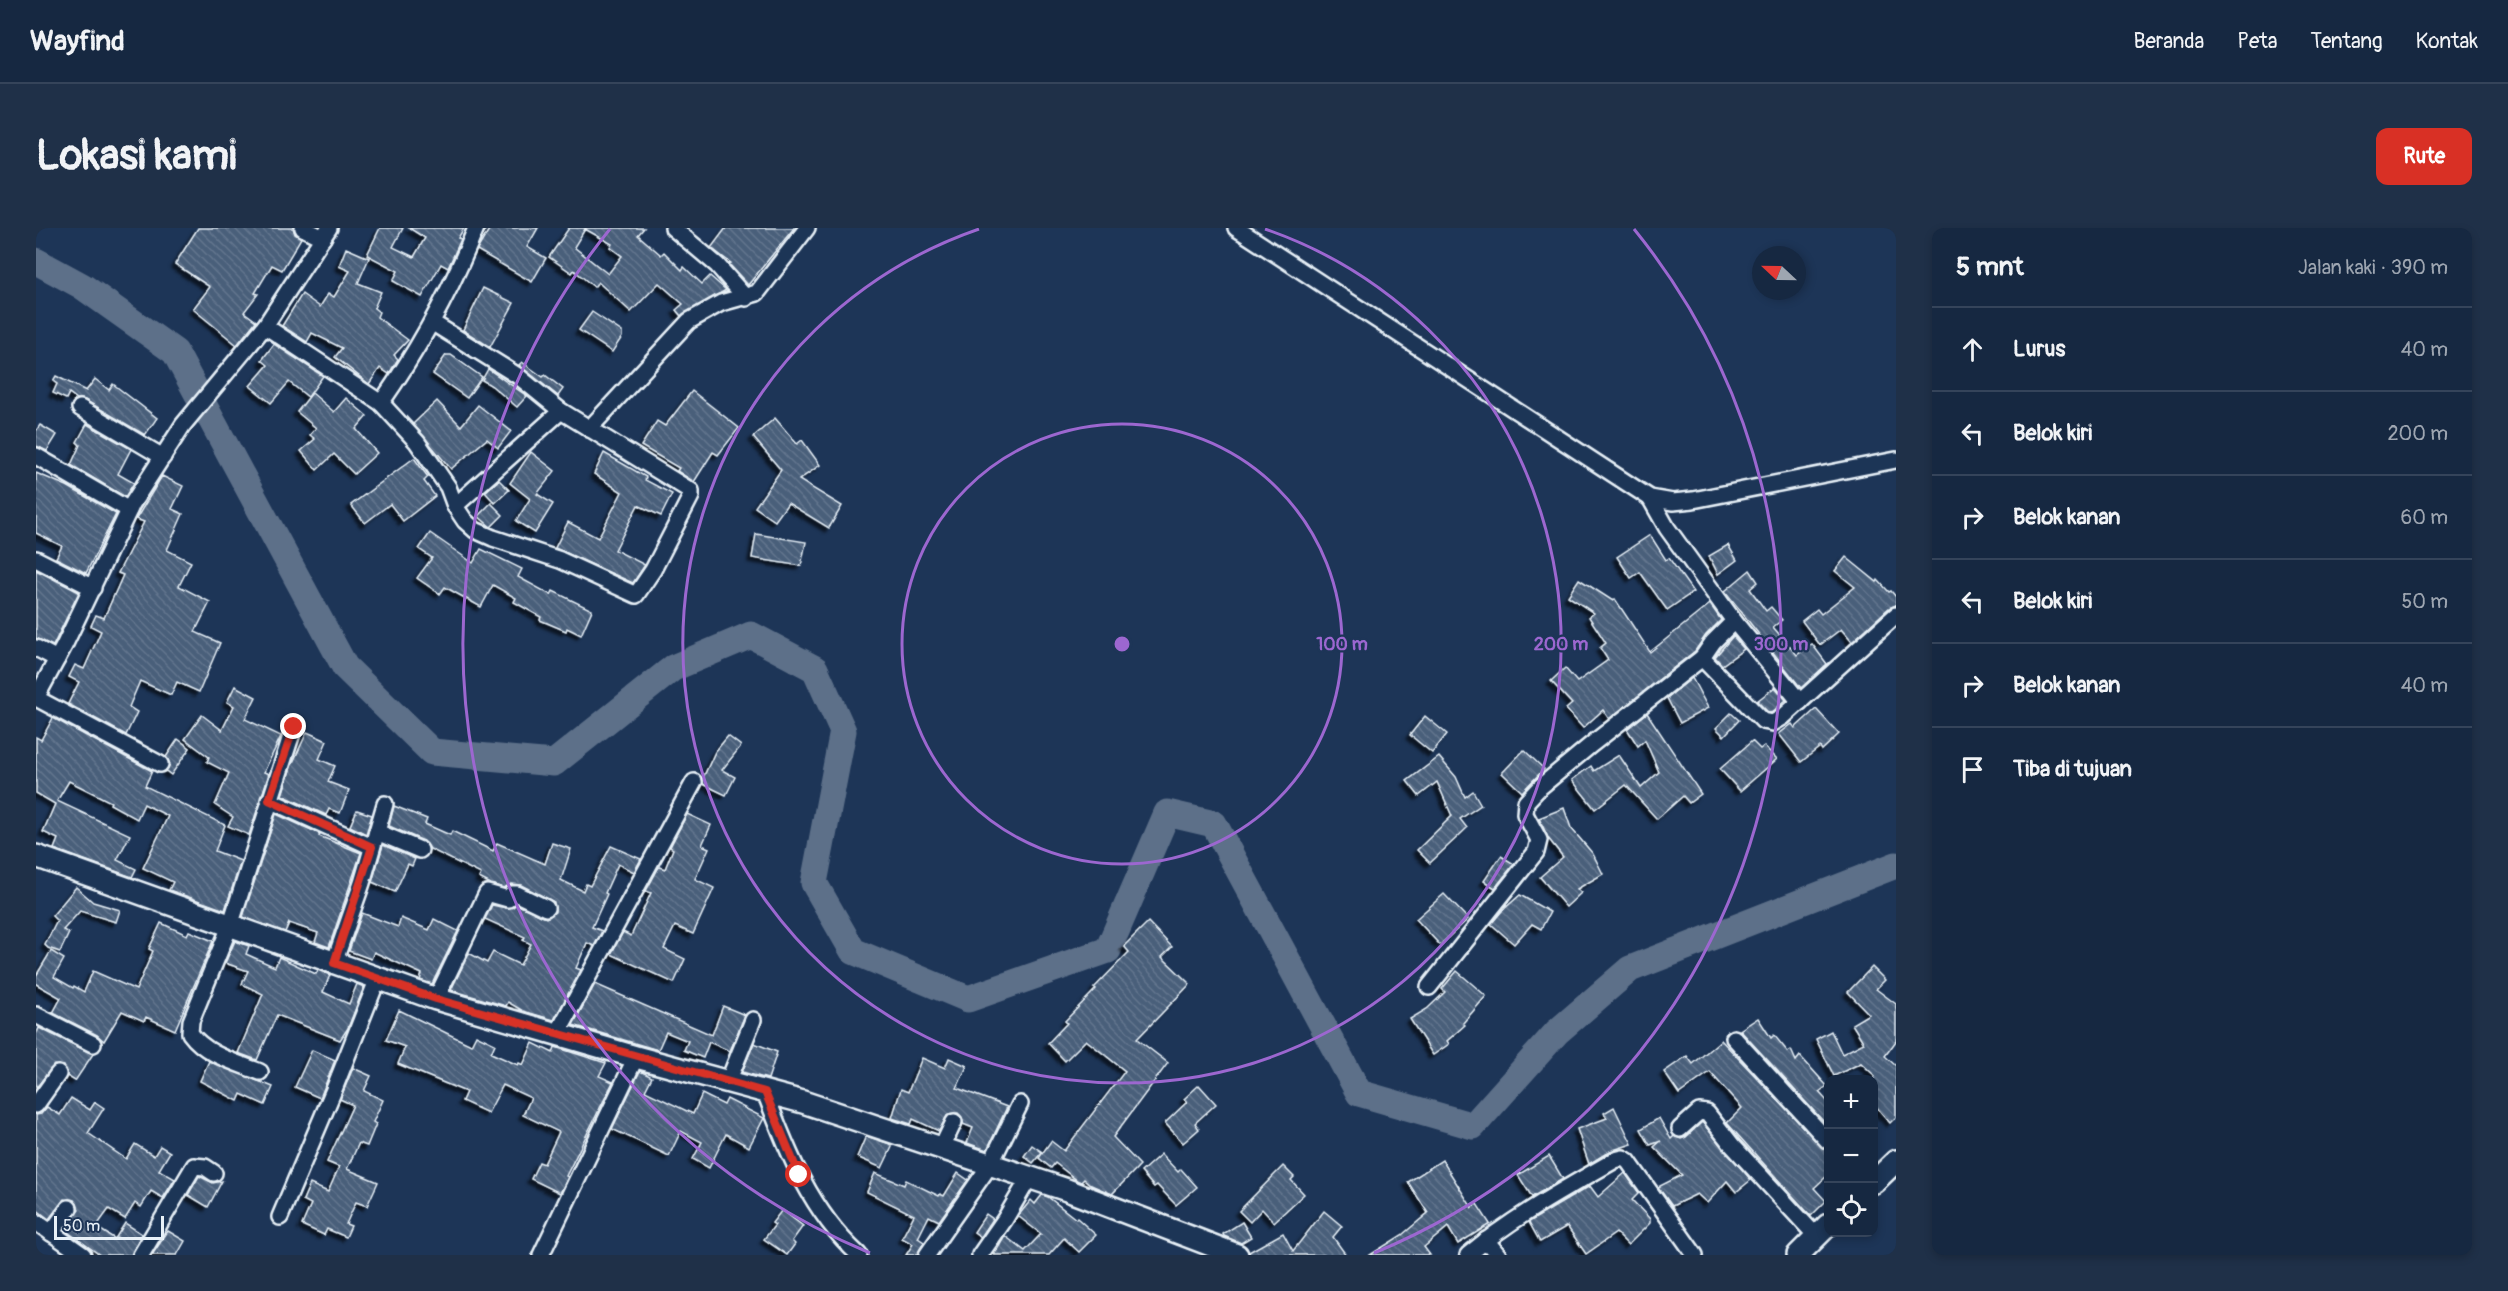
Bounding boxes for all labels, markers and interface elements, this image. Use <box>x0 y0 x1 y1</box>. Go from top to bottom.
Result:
text: Wayfind <box>30 24 125 59</box>
text: Beranda <box>2134 28 2204 55</box>
text: Peta <box>2237 28 2278 55</box>
text: Tentang <box>2311 28 2383 55</box>
text: Kontak <box>2416 28 2478 55</box>
button: Rute <box>2376 128 2472 185</box>
text: Lokasi kami <box>36 130 236 182</box>
north arrow <box>1752 246 1806 300</box>
text: 5 mnt <box>1956 251 2024 283</box>
text: Jalan kaki · 390 m <box>2298 255 2448 280</box>
icon: ahead <box>1956 333 1989 366</box>
text: Lurus <box>2013 335 2065 363</box>
text: 40 m <box>2401 337 2448 362</box>
icon: left <box>1956 417 1989 450</box>
text: Belok kiri <box>2013 419 2092 447</box>
text: 200 m <box>2387 421 2448 446</box>
icon: right <box>1956 501 1989 534</box>
text: Belok kanan <box>2013 503 2121 531</box>
text: 60 m <box>2401 505 2448 530</box>
icon: left <box>1956 585 1989 618</box>
text: Belok kiri <box>2013 587 2092 615</box>
text: 50 m <box>2401 589 2448 614</box>
text: 100 m <box>1316 633 1368 656</box>
text: 200 m <box>1534 633 1588 656</box>
text: 300 m <box>1754 633 1808 656</box>
centre of rings <box>1112 634 1132 654</box>
icon: right <box>1956 669 1989 702</box>
text: Belok kanan <box>2013 671 2121 699</box>
text: 40 m <box>2401 673 2448 698</box>
route end <box>280 713 306 739</box>
icon: arrive <box>1956 753 1989 786</box>
text: Tiba di tujuan <box>2013 755 2132 783</box>
map controls <box>1824 1075 1878 1237</box>
button: + <box>1824 1075 1878 1129</box>
button: − <box>1824 1129 1878 1183</box>
route start <box>785 1161 811 1187</box>
button: locate <box>1824 1183 1878 1237</box>
scale bar <box>54 1213 164 1240</box>
text: 50 m <box>63 1216 100 1236</box>

